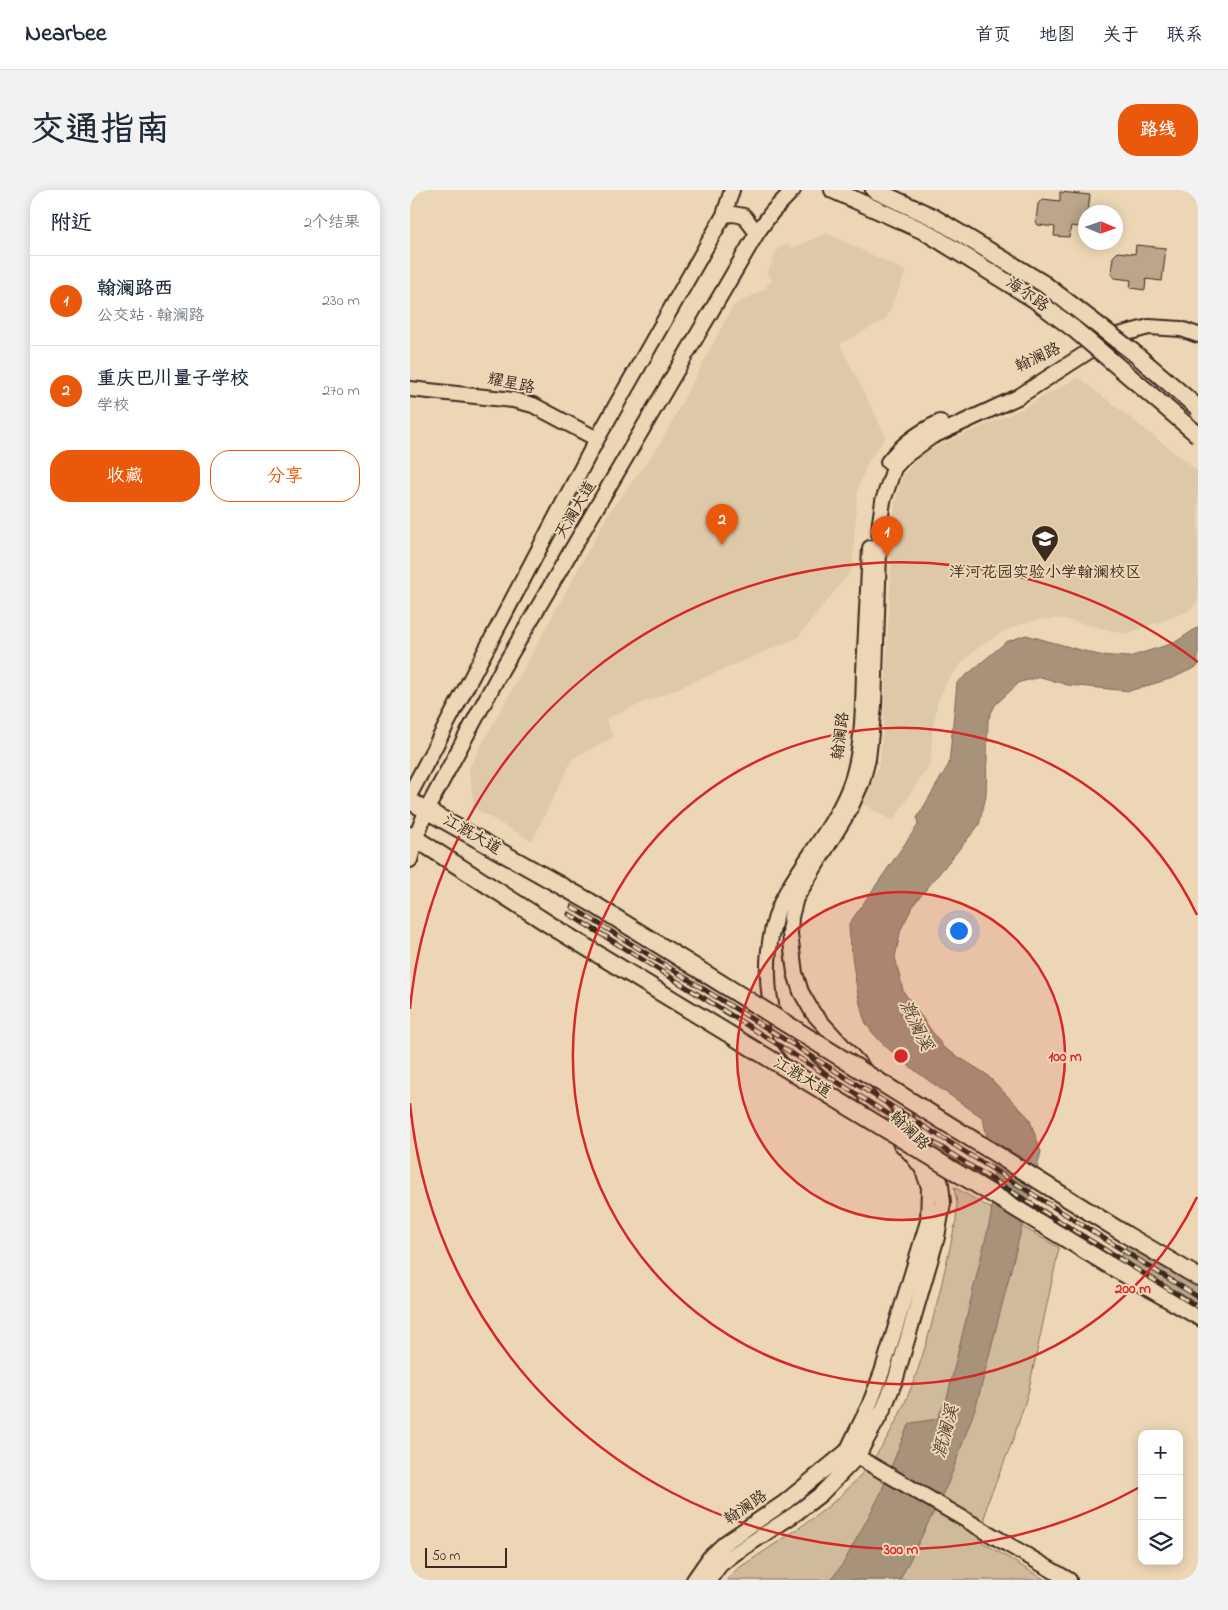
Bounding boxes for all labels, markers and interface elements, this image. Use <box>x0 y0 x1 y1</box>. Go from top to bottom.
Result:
text: Nearbee <box>25 17 107 52</box>
text: 首页 <box>975 23 1011 49</box>
text: 地图 <box>1039 23 1075 49</box>
text: 关于 <box>1103 23 1139 49</box>
text: 联系 <box>1167 23 1203 49</box>
button: 路线 <box>1118 104 1198 156</box>
text: 交通指南 <box>30 106 170 157</box>
north arrow <box>1078 205 1123 250</box>
text: 附近 <box>50 209 92 239</box>
text: 2个结果 <box>304 211 360 235</box>
street label: 海尔路 <box>1000 271 1054 319</box>
text: 翰澜路西 <box>97 276 173 303</box>
text: 1 <box>63 289 69 313</box>
text: 230 m <box>322 289 360 313</box>
text: 公交站 · 翰澜路 <box>97 304 204 328</box>
street label: 翰澜路 <box>1011 337 1065 379</box>
text: 重庆巴川量子学校 <box>97 366 249 393</box>
street label: 耀星路 <box>485 367 537 401</box>
text: 2 <box>62 379 70 403</box>
text: 270 m <box>322 379 360 403</box>
text: 学校 <box>97 394 129 418</box>
button: 收藏 <box>50 450 200 502</box>
button: 分享 <box>210 450 360 502</box>
street label: 天澜大道 <box>549 476 603 544</box>
pin: 2 <box>706 504 738 545</box>
pin: 1 <box>871 516 903 557</box>
school or university icon: 洋河花园实验小学翰澜校区 <box>1030 524 1060 563</box>
place label: 洋河花园实验小学翰澜校区 <box>949 561 1141 585</box>
street label: 翰澜路 <box>826 711 856 761</box>
street label: 江溉大道 <box>438 809 506 861</box>
your location <box>946 918 972 944</box>
water label: 溉澜溪 <box>891 996 939 1057</box>
text: 100 m <box>1048 1046 1082 1068</box>
centre of rings <box>892 1047 910 1065</box>
street label: 江溉大道 <box>768 1051 836 1105</box>
street label: 翰澜路 <box>883 1106 935 1156</box>
text: 200 m <box>1114 1278 1151 1300</box>
water label: 溉澜溪 <box>927 1402 967 1461</box>
map controls <box>1138 1430 1183 1565</box>
button: + <box>1138 1430 1183 1475</box>
button: − <box>1138 1475 1183 1520</box>
street label: 翰澜路 <box>719 1485 773 1531</box>
button: layers <box>1138 1520 1183 1565</box>
text: 300 m <box>883 1539 919 1561</box>
scale bar <box>425 1545 508 1568</box>
text: 50 m <box>432 1546 460 1567</box>

